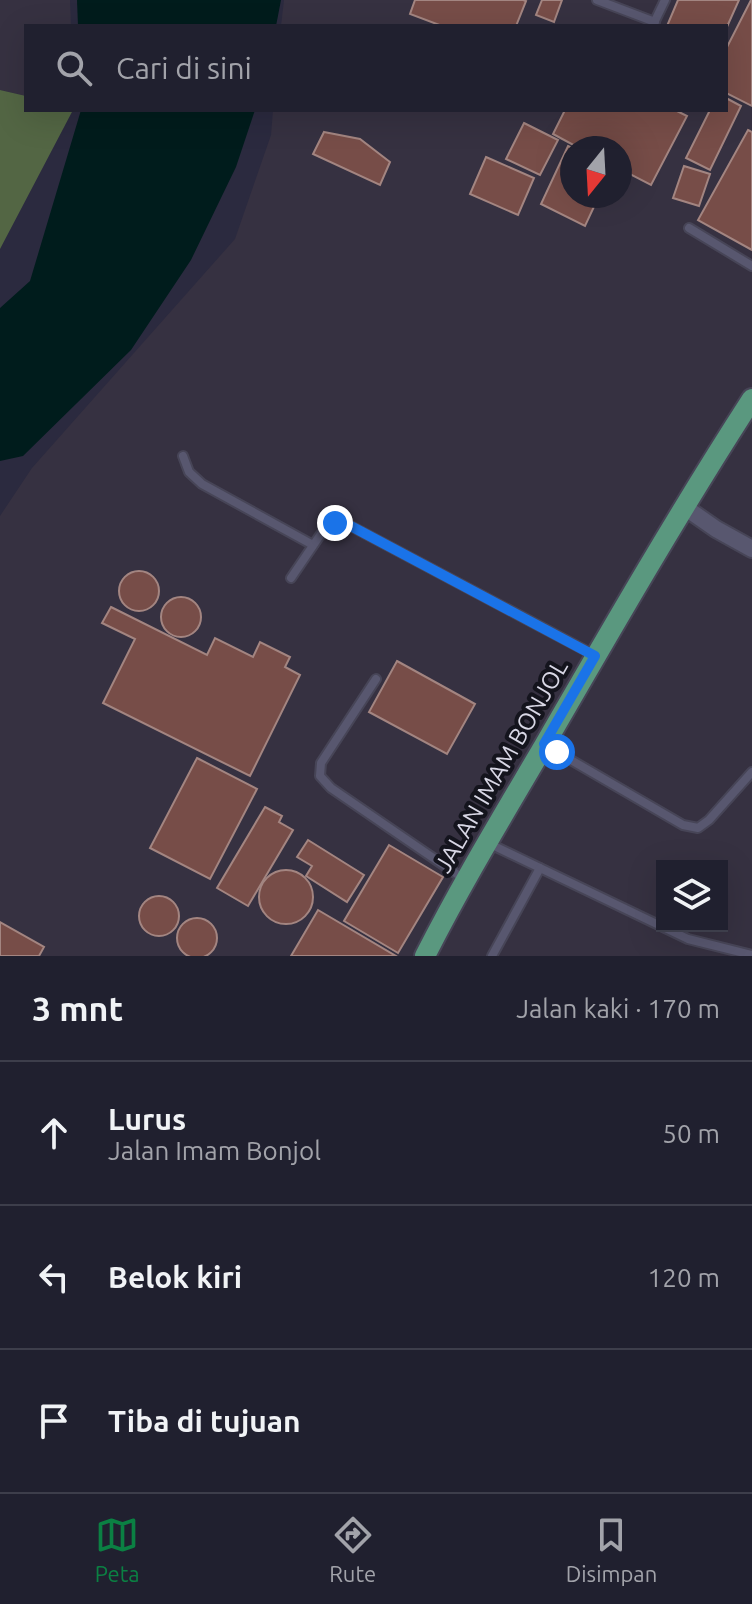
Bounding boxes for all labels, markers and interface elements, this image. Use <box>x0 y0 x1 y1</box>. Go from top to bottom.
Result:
search box <box>24 24 728 112</box>
icon: search <box>52 46 96 90</box>
text: Cari di sini <box>116 51 252 85</box>
north arrow <box>560 136 632 208</box>
route end <box>317 505 353 541</box>
street label: JALAN IMAM BONJOL <box>429 655 573 877</box>
route start <box>539 734 575 770</box>
map controls <box>656 860 728 932</box>
button: layers <box>656 860 728 932</box>
text: 3 mnt <box>32 989 123 1027</box>
text: Jalan kaki · 170 m <box>516 994 720 1023</box>
text: Lurus <box>108 1102 186 1136</box>
icon: ahead <box>32 1111 76 1155</box>
text: 50 m <box>662 1119 720 1148</box>
text: Jalan Imam Bonjol <box>108 1136 321 1165</box>
icon: left <box>32 1255 76 1299</box>
text: Belok kiri <box>108 1260 242 1294</box>
text: 120 m <box>648 1263 720 1292</box>
icon: arrive <box>32 1399 76 1443</box>
text: Tiba di tujuan <box>108 1404 301 1438</box>
tab: Peta <box>95 1513 140 1586</box>
tab: Rute <box>329 1513 376 1586</box>
tab: Disimpan <box>566 1513 657 1586</box>

